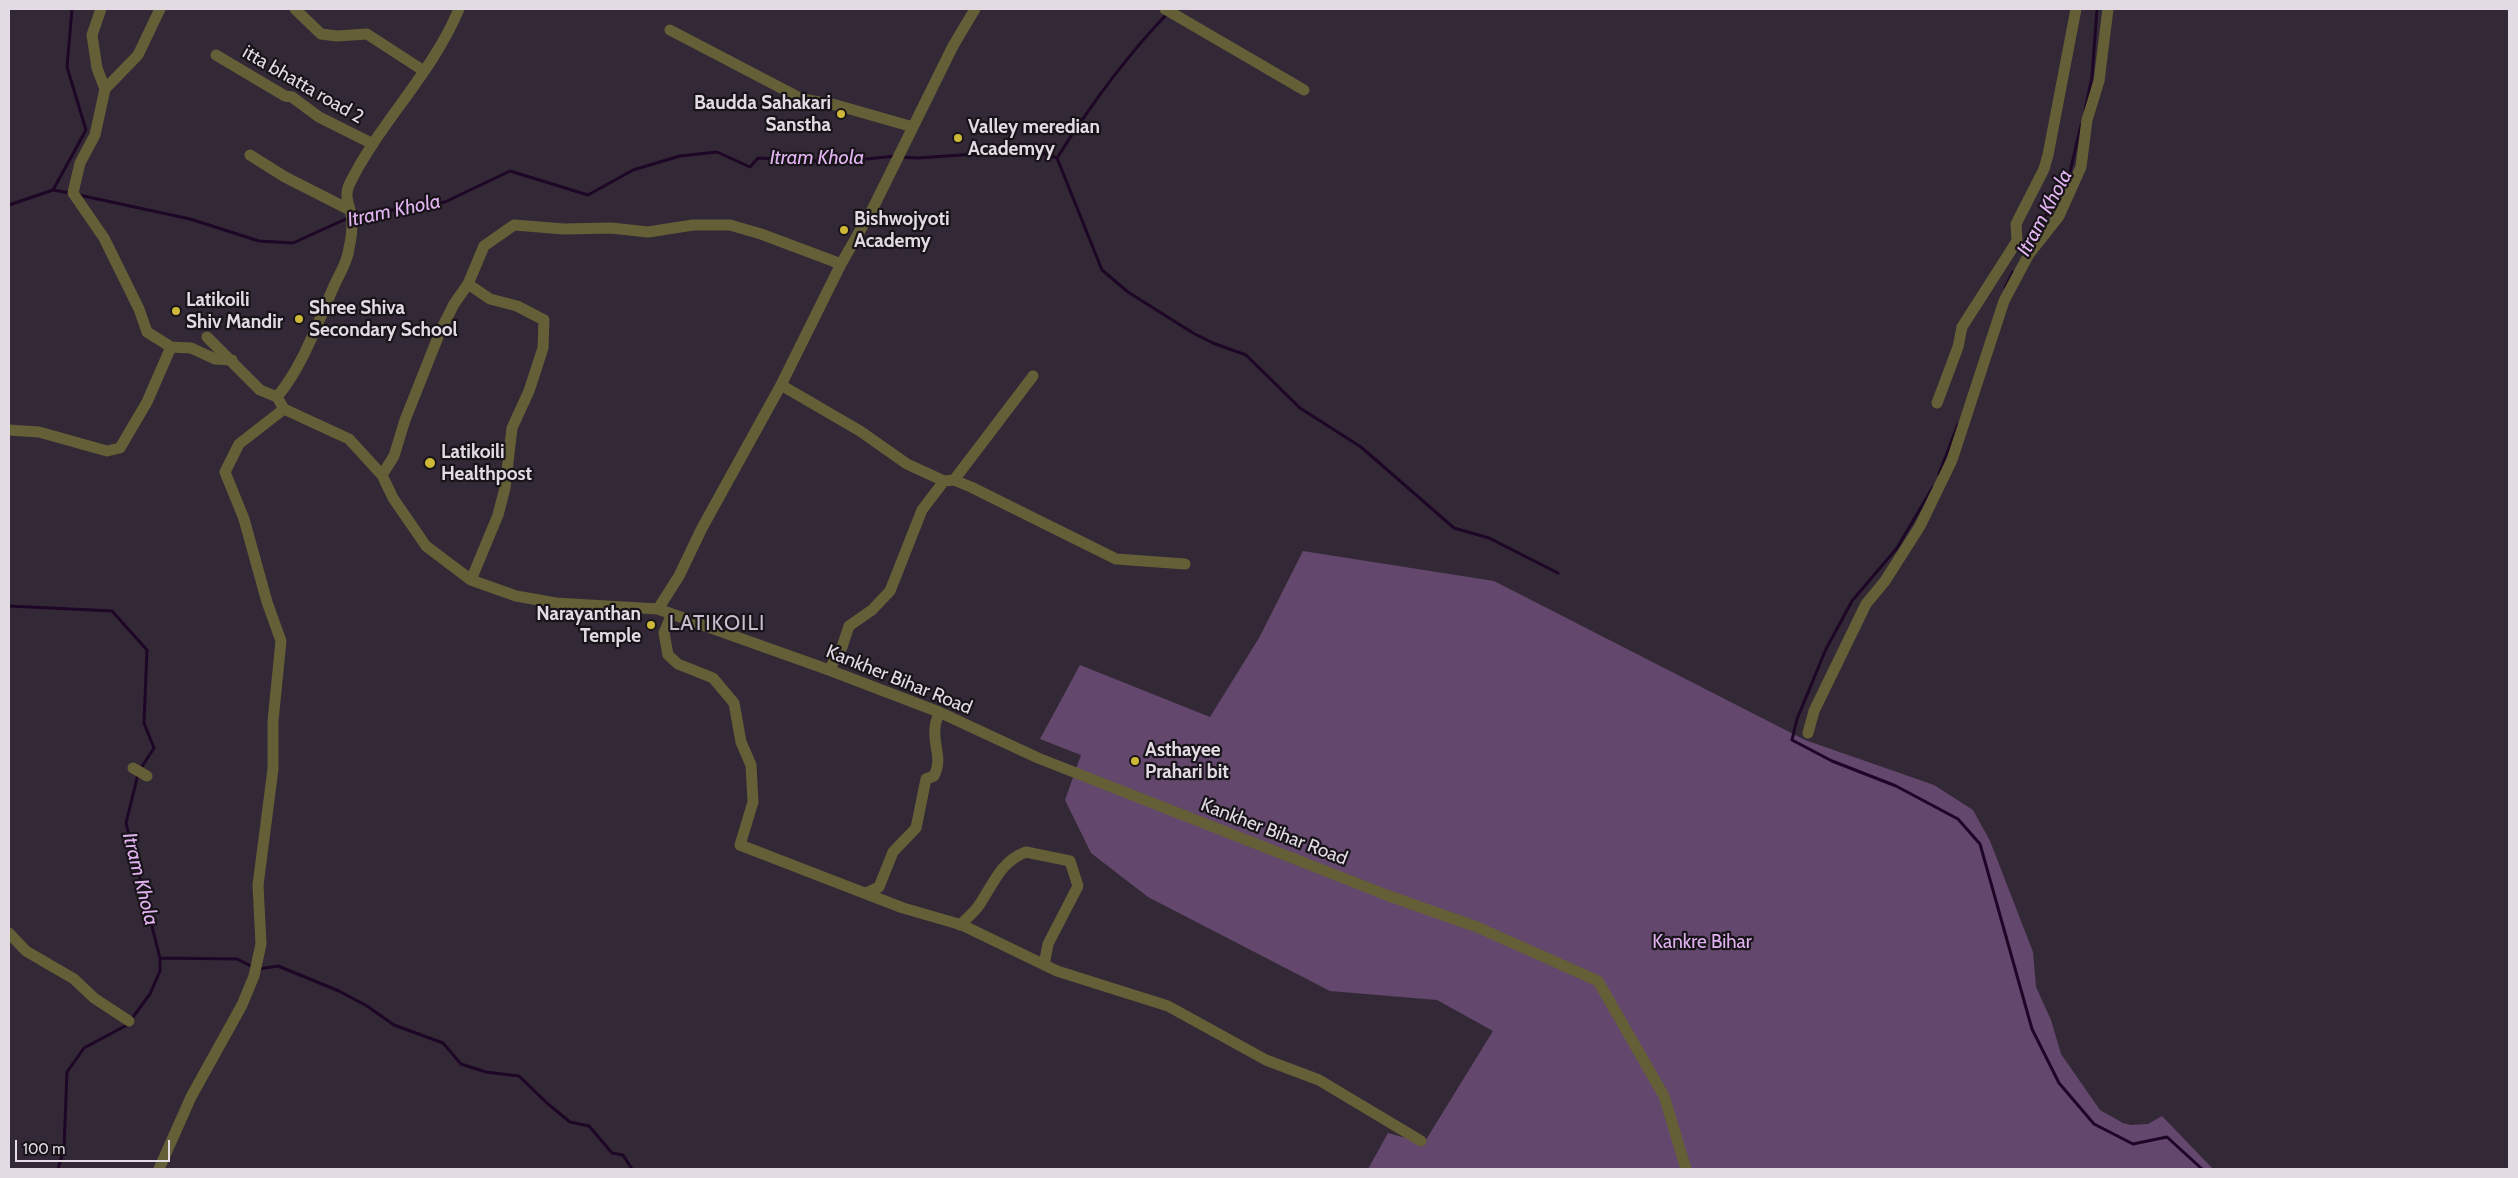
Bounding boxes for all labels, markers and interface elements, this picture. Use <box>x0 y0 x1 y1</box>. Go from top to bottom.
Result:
street label: itta bhatta road 2 <box>238 41 368 129</box>
place label: Baudda Sahakari Sanstha <box>694 92 831 136</box>
marker: Baudda Sahakari Sanstha <box>835 108 847 120</box>
place label: Valley meredian Academyy <box>968 116 1100 160</box>
marker: Valley meredian Academyy <box>952 132 964 144</box>
water label: Itram Khola <box>770 146 864 170</box>
water label: Itram Khola <box>2012 166 2078 260</box>
water label: Itram Khola <box>345 189 443 233</box>
place label: Bishwojyoti Academy <box>854 208 950 252</box>
marker: Bishwojyoti Academy <box>838 224 850 236</box>
place label: Latikoili Shiv Mandir <box>186 289 283 333</box>
place label: Shree Shiva Secondary School <box>309 297 458 341</box>
marker: Latikoili Shiv Mandir <box>170 305 182 317</box>
marker: Shree Shiva Secondary School <box>293 313 305 325</box>
place label: Latikoili Healthpost <box>441 441 532 485</box>
marker: Latikoili Healthpost <box>423 456 437 470</box>
place label: Narayanthan Temple <box>536 603 641 647</box>
district label: LATIKOILI <box>668 611 766 637</box>
marker: Narayanthan Temple <box>645 619 657 631</box>
street label: Kankher Bihar Road <box>823 640 975 720</box>
place label: Asthayee Prahari bit <box>1145 739 1229 783</box>
marker: Asthayee Prahari bit <box>1129 755 1141 767</box>
street label: Kankher Bihar Road <box>1197 793 1351 871</box>
water label: Itram Khola <box>117 830 163 928</box>
park label: Kankre Bihar <box>1652 931 1752 953</box>
scale bar <box>18 1130 172 1162</box>
text: 100 m <box>23 1140 65 1158</box>

